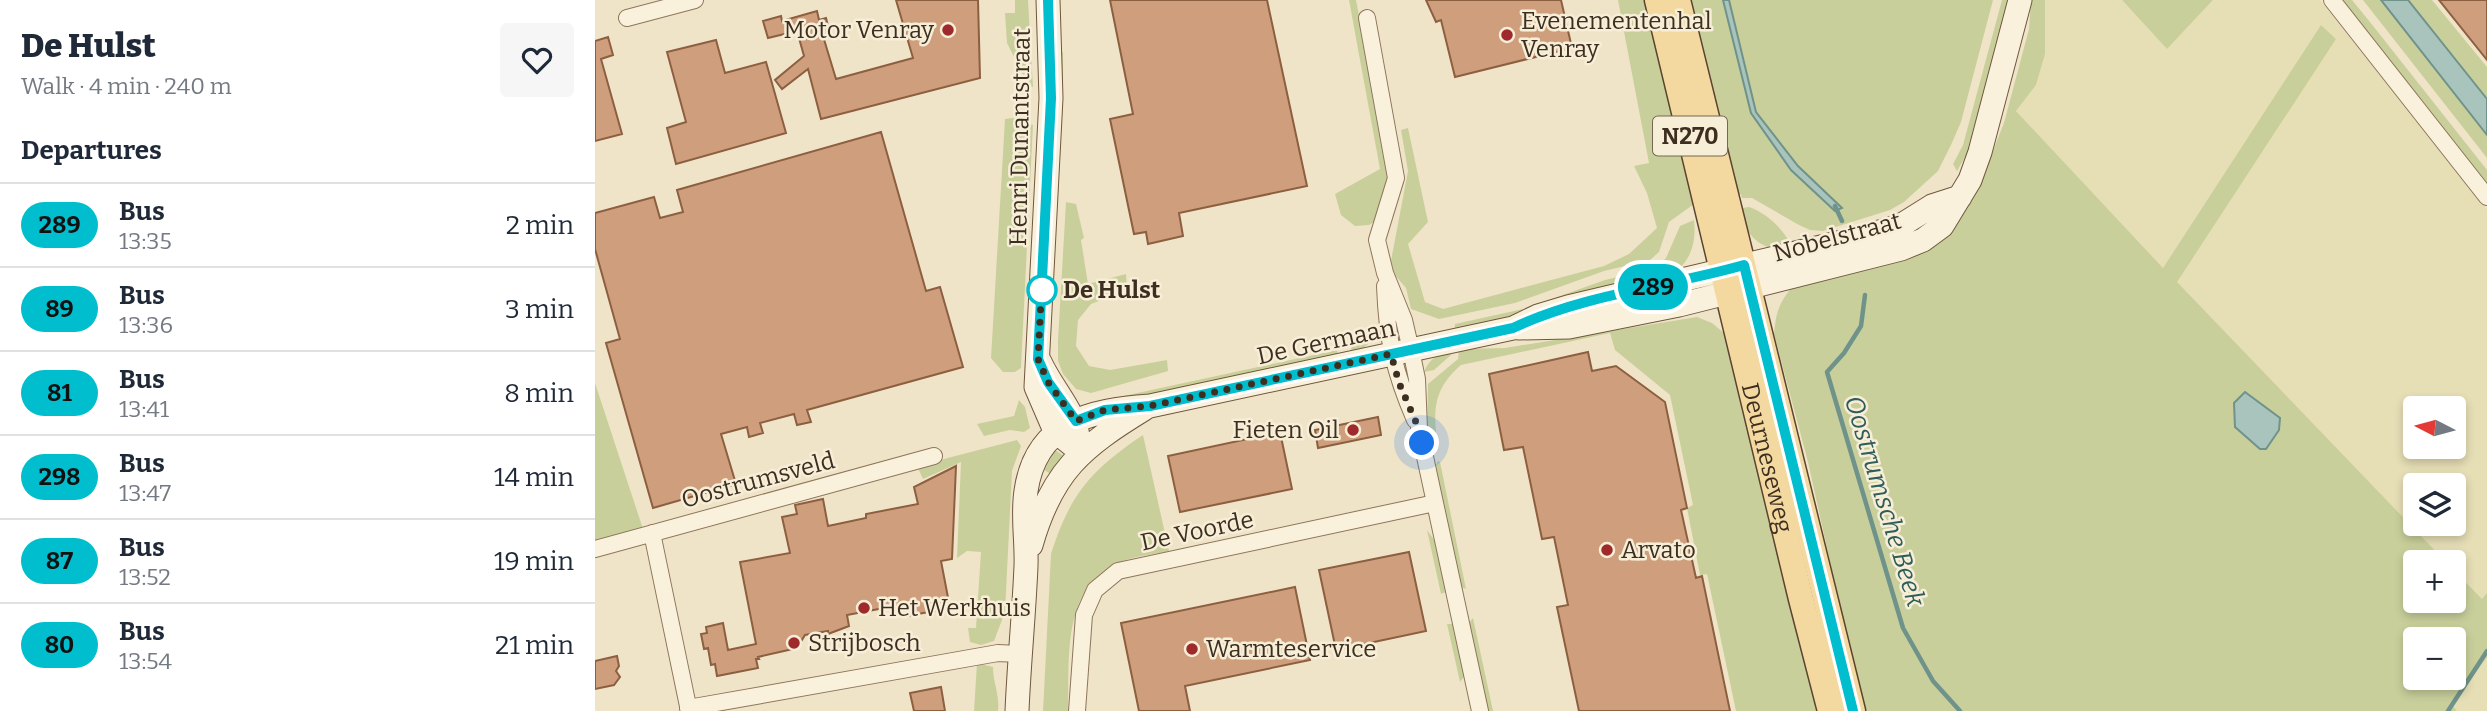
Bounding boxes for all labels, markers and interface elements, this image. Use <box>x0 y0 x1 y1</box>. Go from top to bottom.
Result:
place label: Evenementenhal Venray <box>1521 7 1712 63</box>
place label: Motor Venray <box>783 16 934 44</box>
marker: Motor Venray <box>940 22 956 38</box>
button: heart <box>500 23 574 97</box>
text: De Hulst <box>21 26 156 66</box>
street label: Henri Dunantstraat <box>1004 27 1036 246</box>
marker: Evenementenhal Venray <box>1499 27 1515 43</box>
text: Walk · 4 min · 240 m <box>21 72 232 100</box>
road number: N270 <box>1653 116 1727 155</box>
text: Departures <box>21 135 162 166</box>
text: Bus <box>119 196 165 227</box>
street label: Nobelstraat <box>1770 206 1904 268</box>
text: 2 min <box>506 210 574 241</box>
text: 289 <box>38 211 81 239</box>
text: 13:35 <box>119 227 172 255</box>
line badge: 289 <box>1613 264 1693 310</box>
text: 289 <box>1632 273 1674 301</box>
marker: De Hulst <box>1027 275 1057 305</box>
place label: De Hulst <box>1063 276 1161 304</box>
text: Bus <box>119 280 165 311</box>
text: 3 min <box>505 294 574 325</box>
text: 89 <box>45 295 74 323</box>
text: 13:36 <box>119 311 173 339</box>
street label: De Germaan <box>1254 314 1398 370</box>
text: Bus <box>119 364 165 395</box>
text: 8 min <box>504 378 574 409</box>
text: 81 <box>47 379 72 407</box>
street label: Deurneseweg <box>1736 380 1799 536</box>
water label: Oostrumsche Beek <box>1838 392 1932 611</box>
text: 13:41 <box>119 395 169 423</box>
north arrow <box>2403 396 2466 458</box>
map controls <box>2403 396 2466 690</box>
place label: Fieten Oil <box>1233 416 1339 444</box>
marker: Fieten Oil <box>1345 422 1361 438</box>
your location <box>1404 425 1439 460</box>
street label: Oostrumsveld <box>678 446 838 514</box>
text: Bus <box>119 448 165 479</box>
text: 14 min <box>494 462 574 493</box>
text: 298 <box>38 463 81 491</box>
button: layers <box>2403 473 2466 536</box>
text: 13:47 <box>119 479 171 507</box>
street label: De Voorde <box>1138 505 1256 557</box>
text: Bus <box>119 532 165 563</box>
place label: Arvato <box>1621 536 1696 564</box>
marker: Arvato <box>1599 542 1615 558</box>
text: 19 min <box>494 546 574 577</box>
text: 87 <box>46 547 73 575</box>
button: + <box>2403 550 2466 613</box>
text: 13:52 <box>119 563 171 591</box>
place label: Het Werkhuis <box>878 594 1031 622</box>
marker: Het Werkhuis <box>856 600 872 616</box>
text: Bus <box>119 616 165 647</box>
button: − <box>2403 627 2466 690</box>
place label: Strijbosch <box>808 629 921 657</box>
text: 21 min <box>495 630 574 661</box>
text: 80 <box>45 631 74 659</box>
marker: Strijbosch <box>786 635 802 651</box>
place label: Warmteservice <box>1206 635 1376 663</box>
marker: Warmteservice <box>1184 641 1200 657</box>
text: 13:54 <box>119 647 172 675</box>

